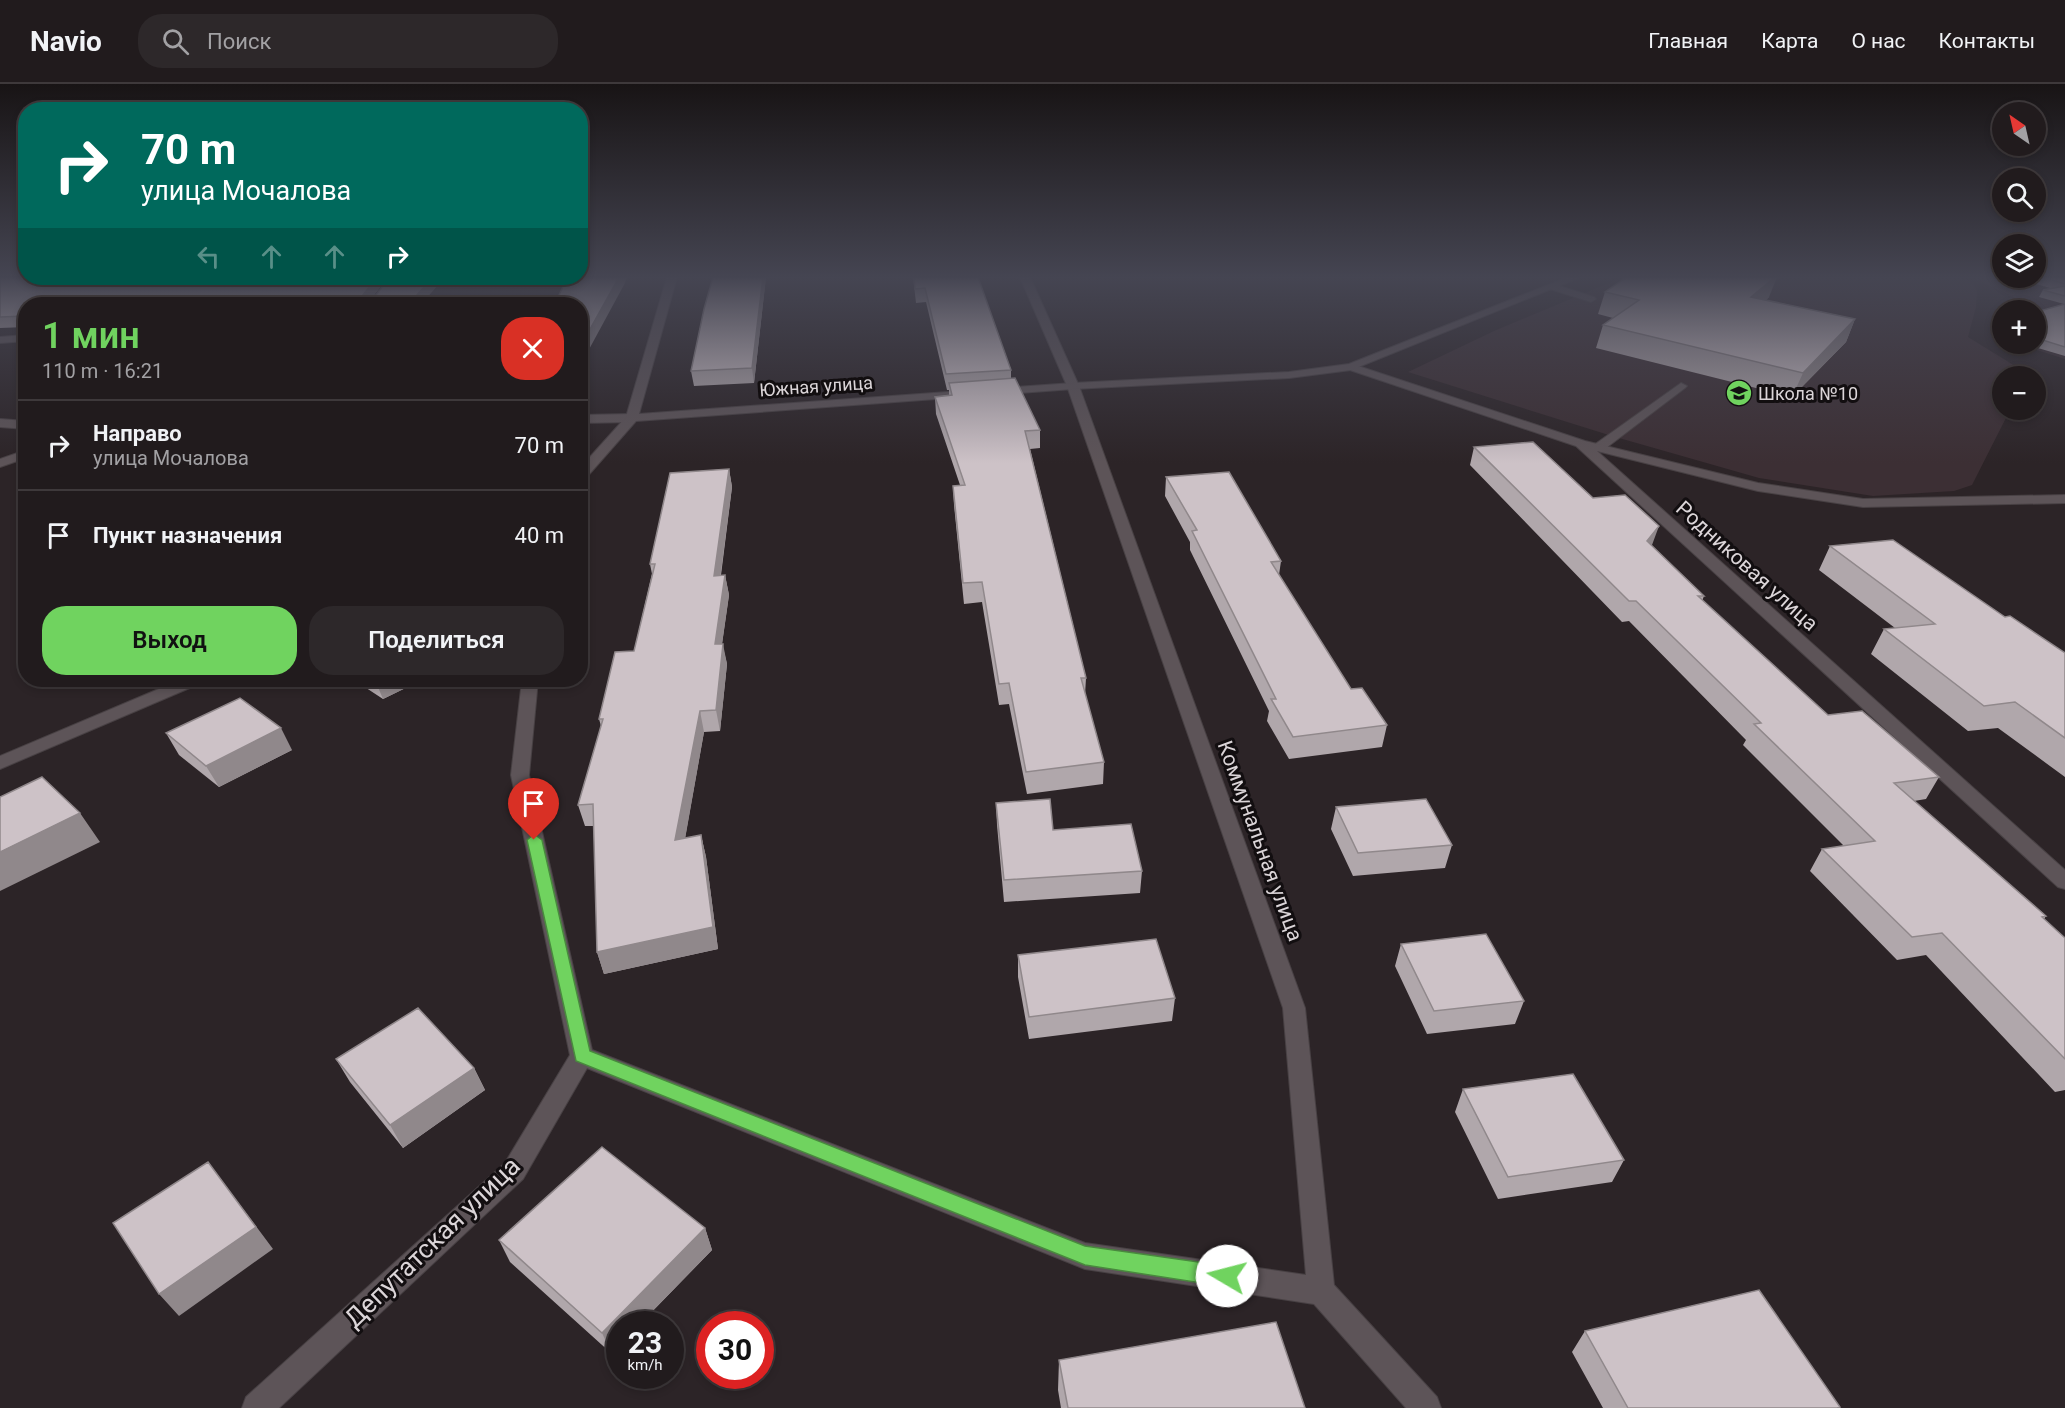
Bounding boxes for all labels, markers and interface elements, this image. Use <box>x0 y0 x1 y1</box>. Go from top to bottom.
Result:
search box <box>138 14 558 68</box>
text: Navio <box>30 25 102 58</box>
icon: search <box>159 25 192 58</box>
text: Поиск <box>207 29 271 54</box>
text: Главная <box>1648 29 1728 53</box>
text: Карта <box>1761 29 1818 53</box>
text: О нас <box>1851 29 1906 53</box>
text: Контакты <box>1939 29 2035 53</box>
north arrow <box>1992 102 2046 156</box>
map controls <box>1992 102 2046 420</box>
text: 70 m <box>141 125 236 174</box>
icon: right <box>42 126 120 204</box>
button: search <box>1992 168 2046 222</box>
text: улица Мочалова <box>141 175 351 207</box>
button: layers <box>1992 234 2046 288</box>
icon: left <box>192 240 225 273</box>
icon: ahead <box>255 240 288 273</box>
icon: ahead <box>318 240 351 273</box>
icon: right <box>381 240 414 273</box>
button: + <box>1992 300 2046 354</box>
text: 1 мин <box>42 315 140 357</box>
button: close <box>501 317 564 380</box>
text: 110 m · 16:21 <box>42 359 163 383</box>
button: − <box>1992 366 2046 420</box>
street label: Южная улица <box>758 372 874 400</box>
school or university icon: Школа №10 <box>1724 378 1754 408</box>
place label: Школа №10 <box>1758 383 1858 404</box>
text: Направо <box>93 421 182 446</box>
icon: right <box>42 429 75 462</box>
text: 70 m <box>515 433 564 458</box>
text: улица Мочалова <box>93 446 249 470</box>
street label: Родниковая улица <box>1671 496 1823 636</box>
icon: arrive <box>42 519 75 552</box>
text: Пункт назначения <box>93 523 282 548</box>
text: 40 m <box>515 523 564 548</box>
button: Выход <box>42 606 297 675</box>
button: Поделиться <box>309 606 564 675</box>
street label: Коммунальная улица <box>1213 738 1307 944</box>
pin <box>508 778 559 840</box>
icon: arrive <box>517 787 550 820</box>
street label: Депутатская улица <box>338 1151 526 1333</box>
position arrow <box>1195 1244 1259 1308</box>
speed limit sign: 30 <box>696 1311 774 1389</box>
text: 23 <box>628 1325 662 1360</box>
text: km/h <box>627 1356 663 1374</box>

